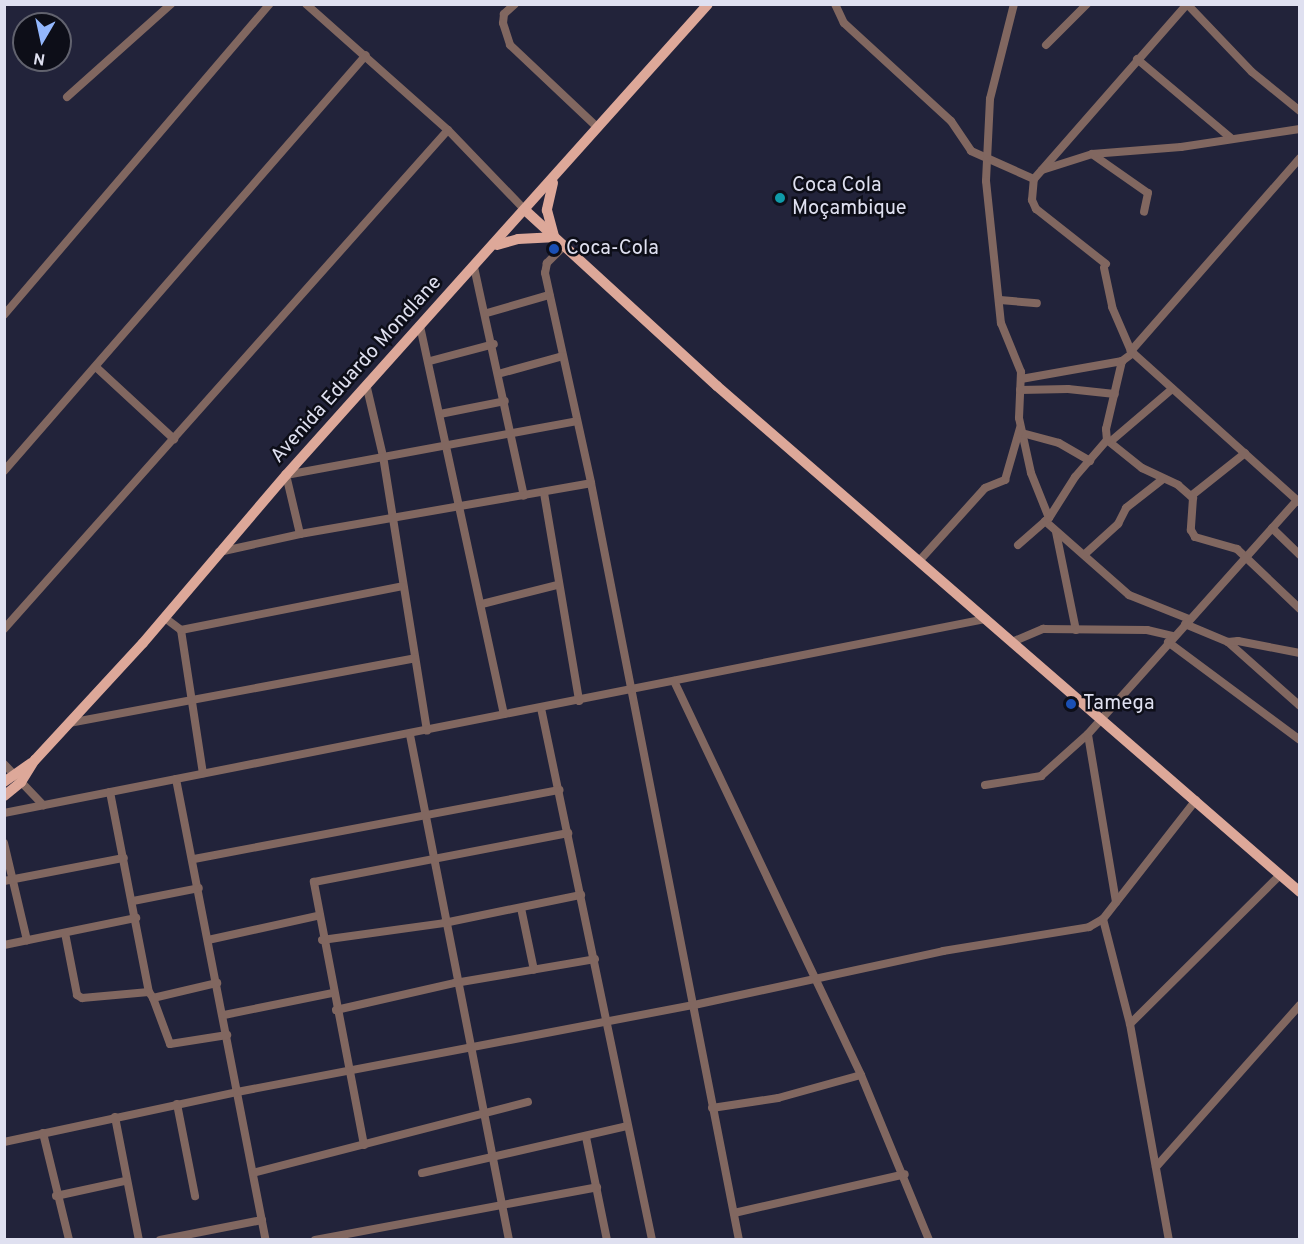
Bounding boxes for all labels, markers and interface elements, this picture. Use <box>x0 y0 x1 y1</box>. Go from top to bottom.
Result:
north arrow <box>12 12 72 72</box>
text: N <box>32 47 47 69</box>
place label: Coca Cola Moçambique <box>792 174 907 221</box>
marker: Coca Cola Moçambique <box>773 191 787 205</box>
place label: Coca-Cola <box>566 237 659 261</box>
marker: Coca-Cola <box>547 242 561 256</box>
street label: Avenida Eduardo Mondlane <box>266 271 448 469</box>
place label: Tamega <box>1083 692 1154 716</box>
marker: Tamega <box>1064 697 1078 711</box>

